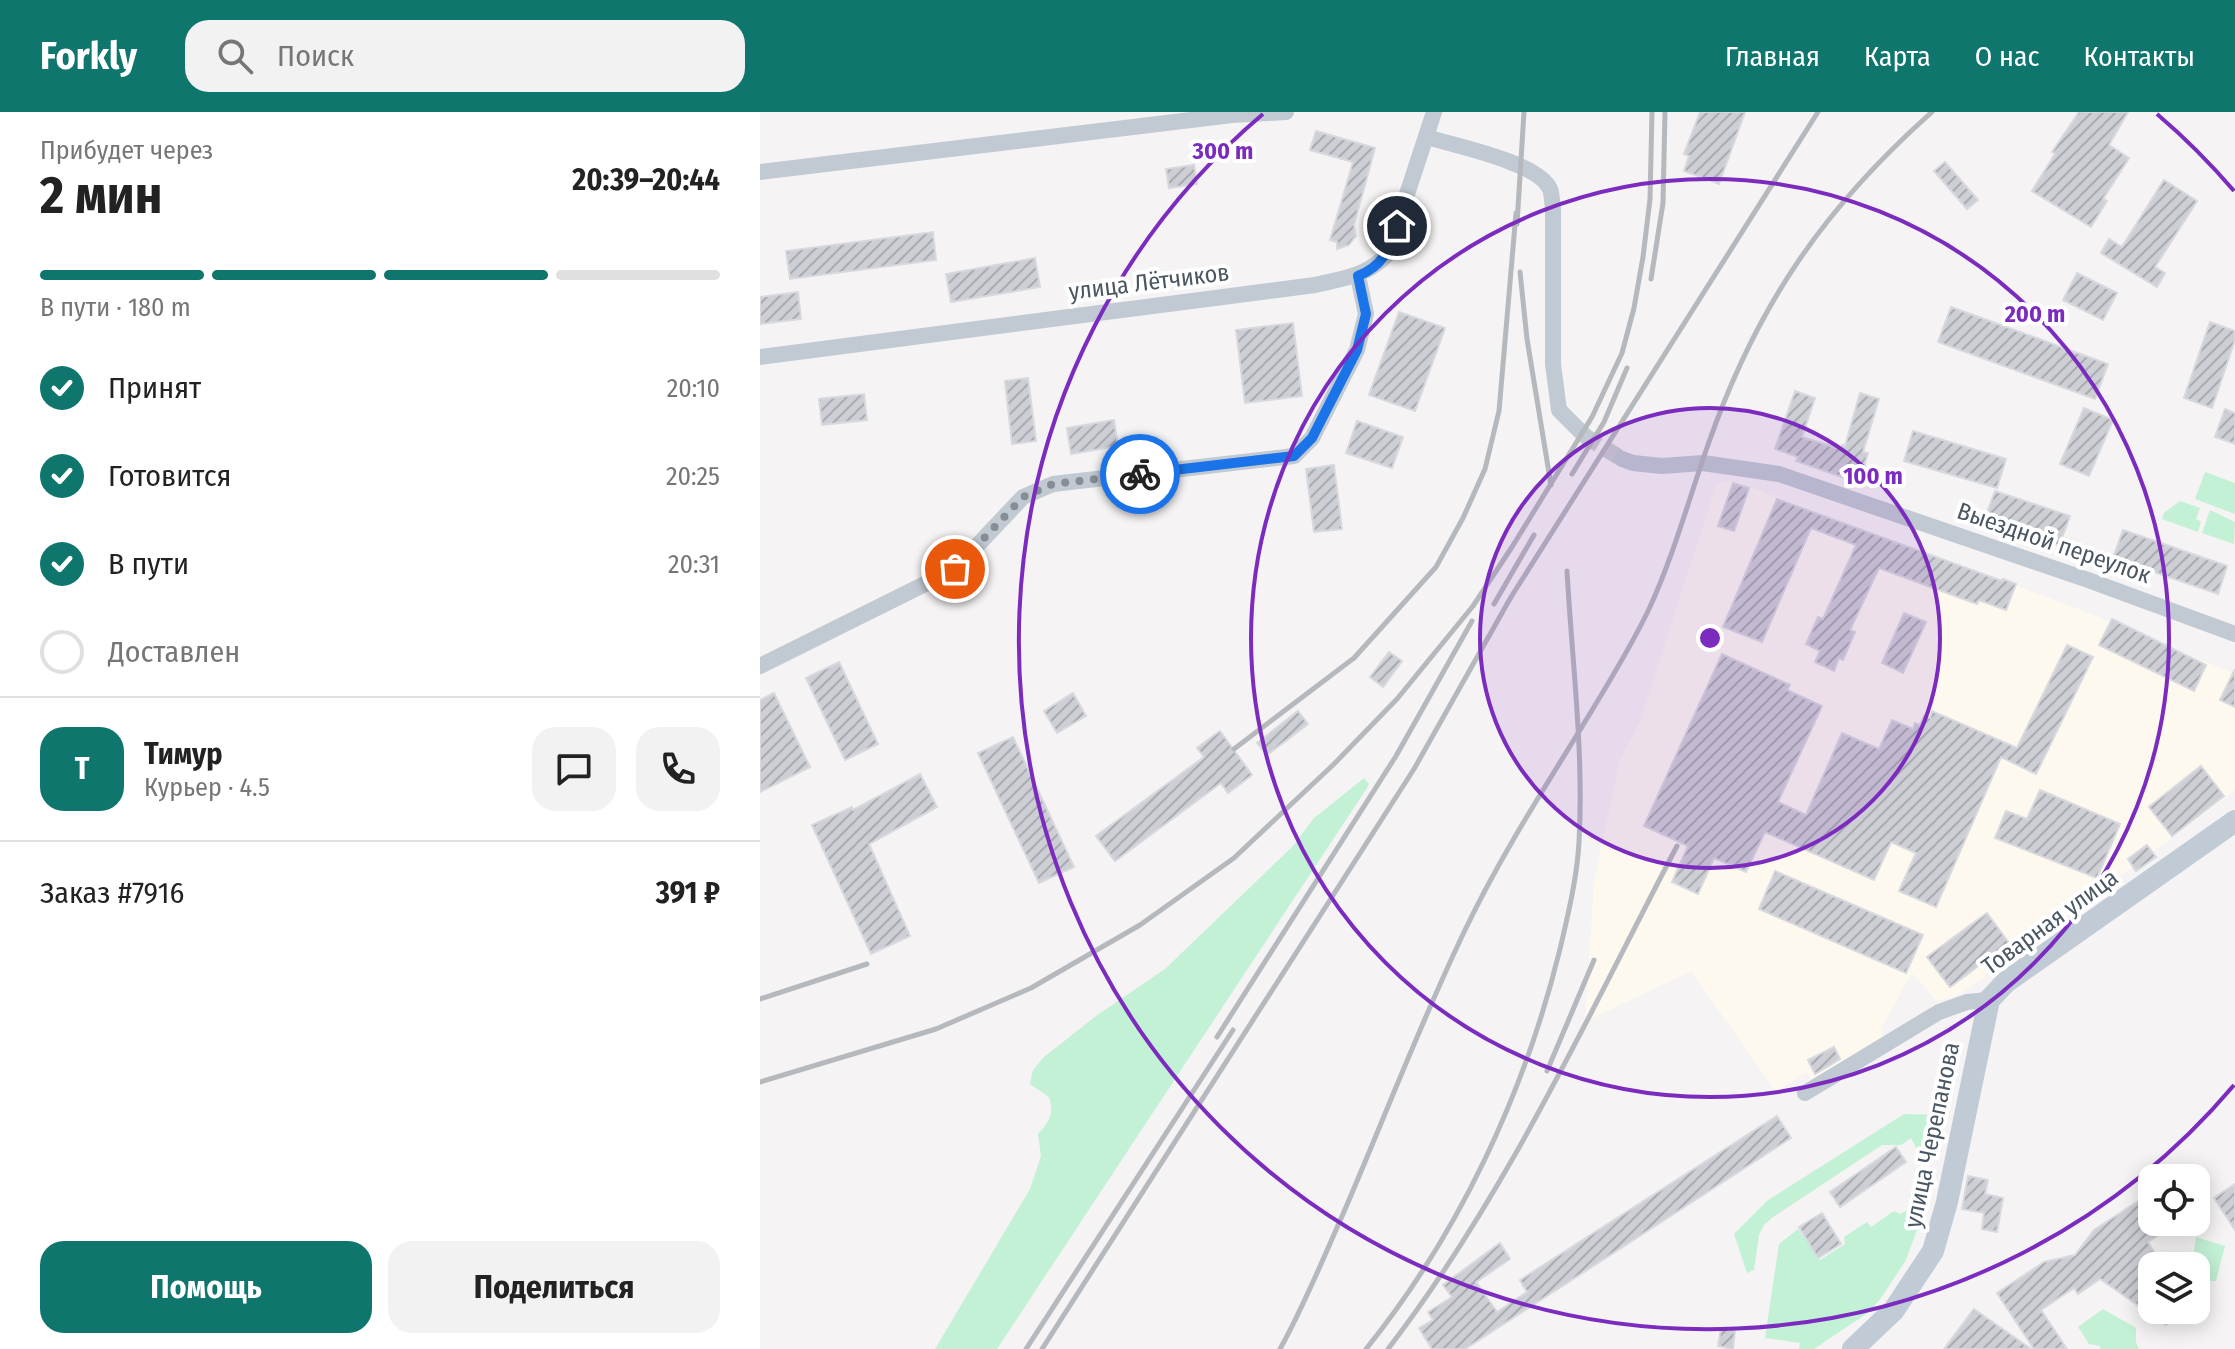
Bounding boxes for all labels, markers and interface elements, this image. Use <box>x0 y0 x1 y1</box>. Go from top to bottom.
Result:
search box <box>185 20 745 92</box>
text: Forkly <box>40 33 137 79</box>
icon: search <box>213 34 257 78</box>
text: Поиск <box>277 38 354 74</box>
text: Главная <box>1725 40 1820 73</box>
text: Карта <box>1864 40 1931 73</box>
text: О нас <box>1975 40 2040 73</box>
text: Контакты <box>2084 40 2195 73</box>
text: Прибудет через <box>40 135 213 166</box>
text: 300 m <box>1192 137 1253 165</box>
text: 20:39–20:44 <box>572 162 720 198</box>
text: 2 мин <box>40 164 162 227</box>
pin <box>1363 192 1431 260</box>
icon: home <box>1375 204 1419 248</box>
street label: улица Лётчиков <box>1067 258 1231 306</box>
text: В пути · 180 m <box>40 292 191 323</box>
text: 200 m <box>2004 300 2065 328</box>
icon: check <box>40 366 84 410</box>
text: Принят <box>108 370 201 406</box>
text: 20:10 <box>667 373 720 404</box>
courier <box>1100 434 1180 514</box>
icon: bike <box>1118 452 1162 496</box>
icon: check <box>40 454 84 498</box>
text: Готовится <box>108 458 231 494</box>
text: 20:25 <box>666 461 720 492</box>
text: 100 m <box>1843 462 1903 490</box>
street label: Выездной переулок <box>1954 497 2155 589</box>
pin <box>921 535 989 603</box>
icon: check <box>40 542 84 586</box>
text: В пути <box>108 546 189 582</box>
icon: bag <box>933 547 977 591</box>
text: 20:31 <box>668 549 720 580</box>
centre of rings <box>1696 624 1724 652</box>
text: Доставлен <box>108 634 240 670</box>
button: chat <box>532 727 616 811</box>
button: phone <box>636 727 720 811</box>
text: Тимур <box>144 736 223 772</box>
text: Т <box>75 751 89 787</box>
text: Курьер · 4.5 <box>144 772 270 803</box>
street label: Товарная улица <box>1977 863 2123 981</box>
text: Заказ #7916 <box>40 875 184 911</box>
text: 391 ₽ <box>656 875 720 911</box>
street label: улица Черепанова <box>1899 1040 1965 1230</box>
map controls <box>2138 1164 2210 1324</box>
button: locate <box>2138 1164 2210 1236</box>
button: Помощь <box>40 1241 372 1333</box>
button: Поделиться <box>388 1241 720 1333</box>
button: layers <box>2138 1252 2210 1324</box>

